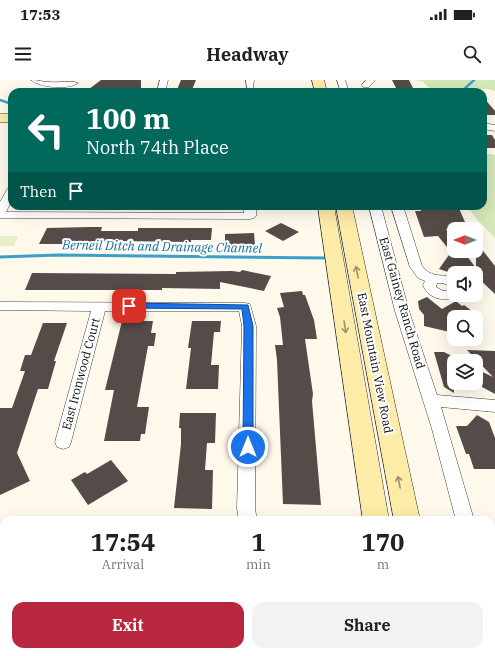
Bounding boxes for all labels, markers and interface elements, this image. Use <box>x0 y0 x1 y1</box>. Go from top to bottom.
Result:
text: 17:53 <box>20 5 61 24</box>
icon: menu <box>12 43 34 65</box>
text: Headway <box>206 43 289 66</box>
icon: search <box>461 43 483 65</box>
text: 100 m <box>86 100 170 137</box>
icon: left <box>20 104 72 156</box>
text: North 74th Place <box>86 136 229 159</box>
icon: arrive <box>65 180 87 202</box>
text: Then <box>20 182 57 201</box>
north arrow <box>447 222 483 258</box>
map controls <box>447 222 483 390</box>
street label: East Gainey Ranch Road <box>376 235 429 371</box>
water label: Berneil Ditch and Drainage Channel <box>61 236 262 257</box>
one-way arrow <box>353 266 361 279</box>
button: sound <box>447 266 483 302</box>
pin <box>112 289 146 323</box>
street label: East Mountain View Road <box>354 291 397 435</box>
icon: arrive <box>118 295 140 317</box>
button: search <box>447 310 483 346</box>
street label: East Ironwood Court <box>58 316 103 432</box>
one-way arrow <box>341 321 349 334</box>
button: layers <box>447 354 483 390</box>
position arrow <box>227 426 269 468</box>
one-way arrow <box>395 476 403 489</box>
text: 17:54 <box>91 526 155 558</box>
text: 1 <box>251 526 266 558</box>
text: 170 <box>361 526 404 558</box>
text: Arrival <box>102 556 144 573</box>
text: min <box>246 556 271 573</box>
text: m <box>377 556 389 573</box>
button: Exit <box>12 602 244 648</box>
button: Share <box>252 602 483 648</box>

